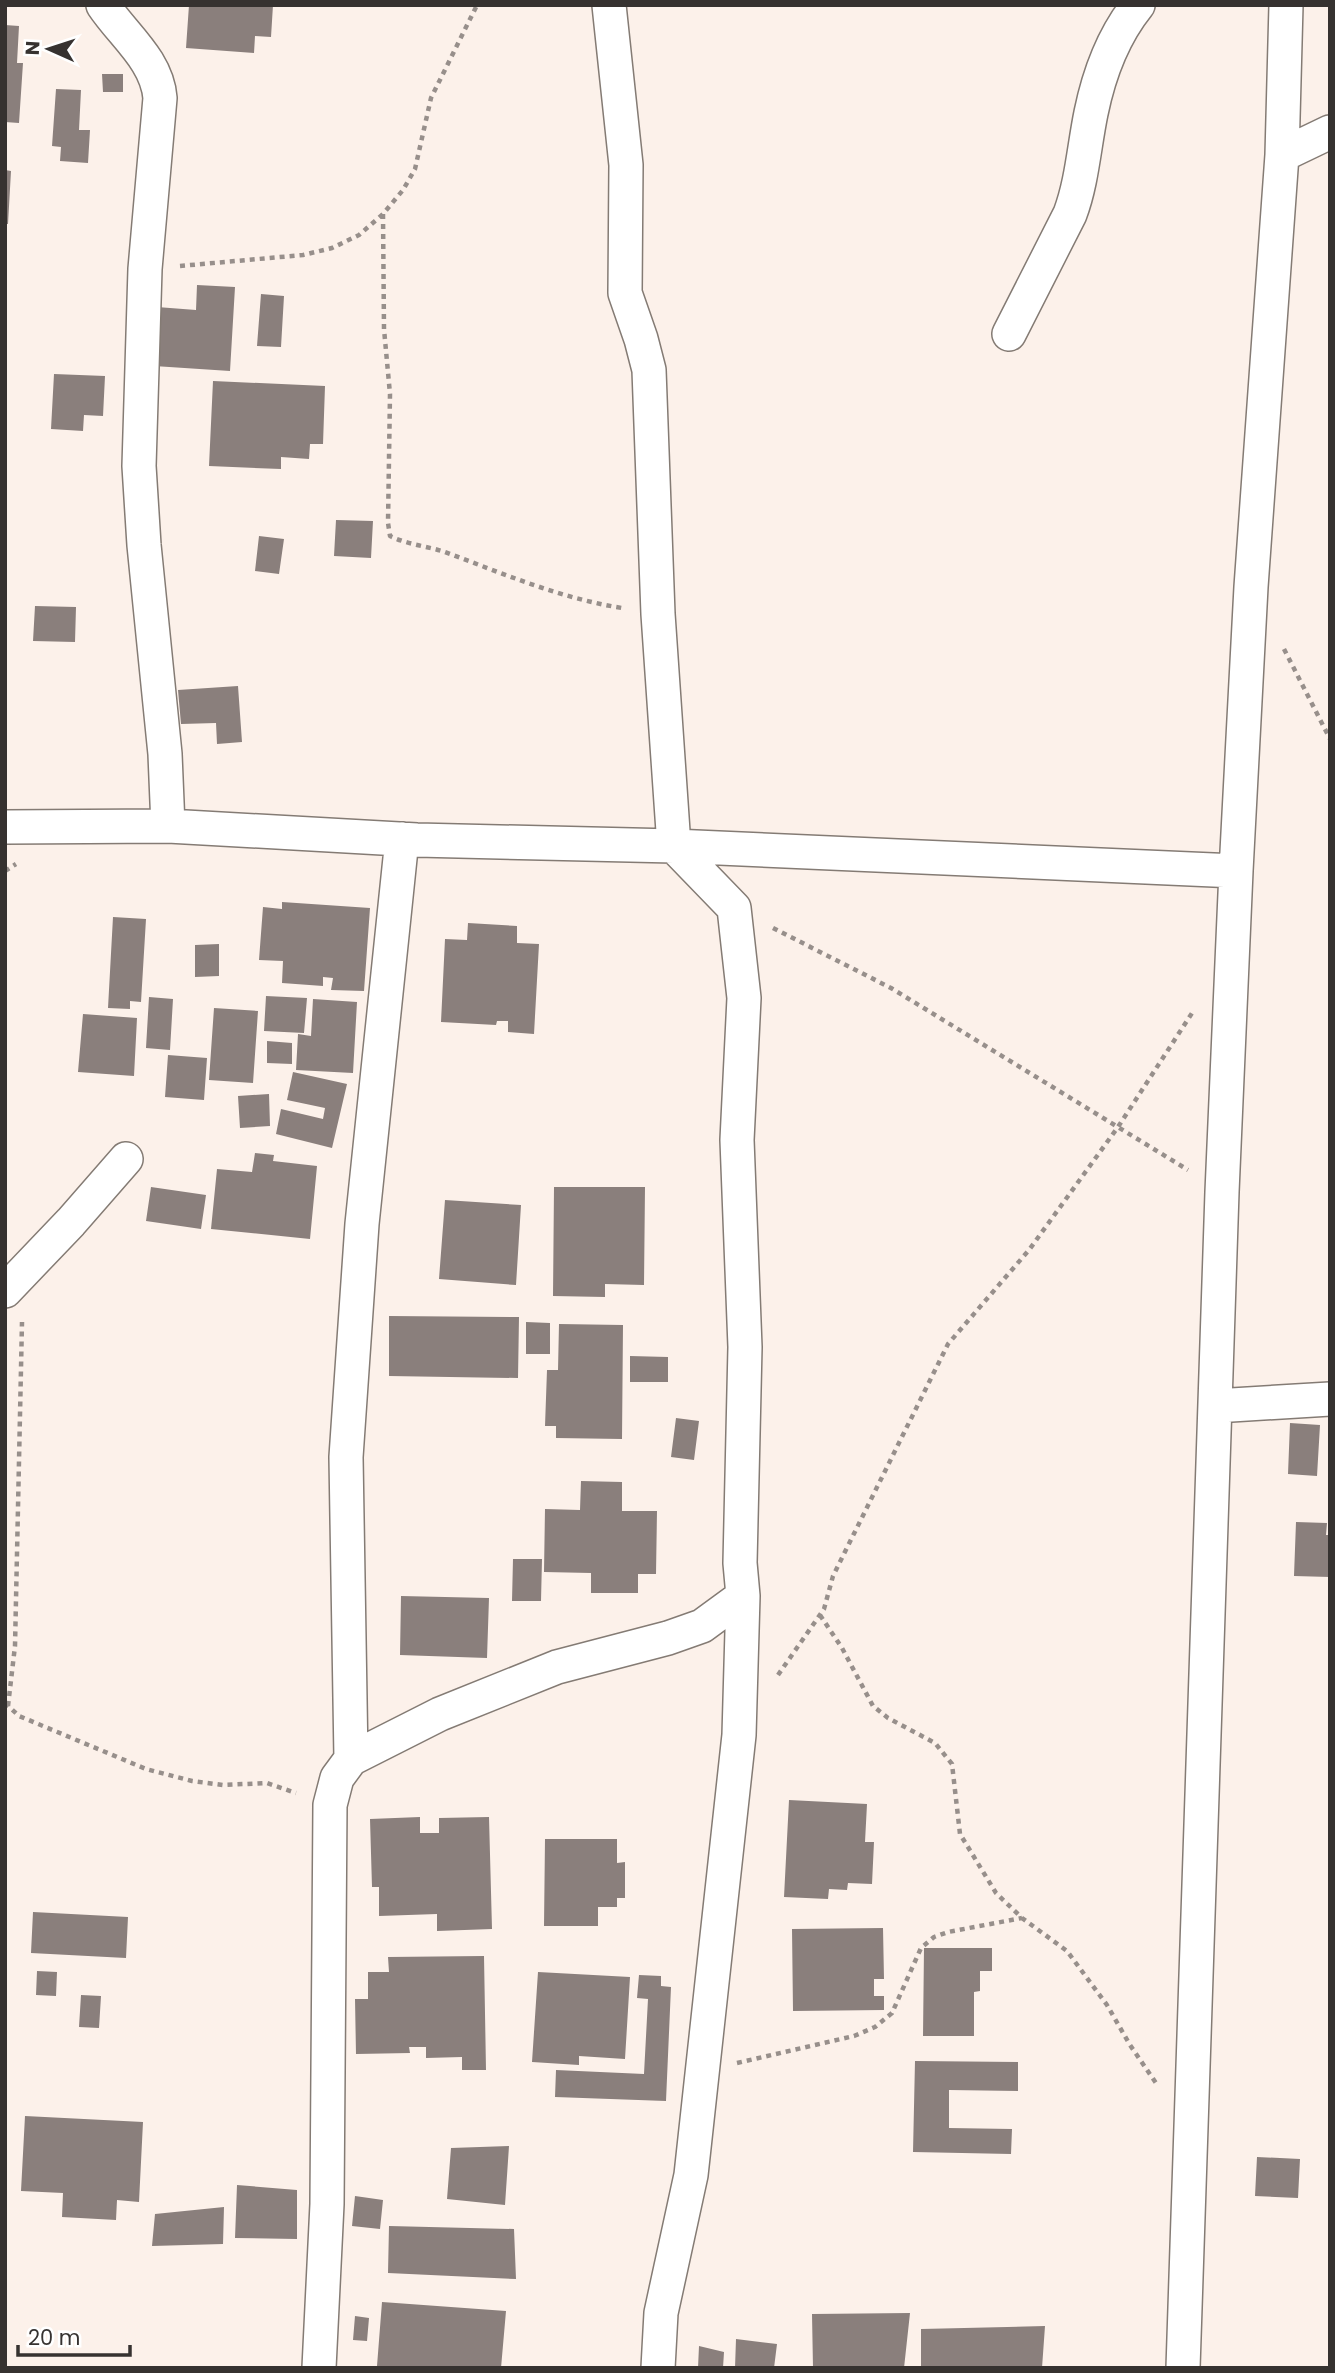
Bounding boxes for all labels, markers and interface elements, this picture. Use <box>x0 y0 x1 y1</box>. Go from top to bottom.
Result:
north arrow <box>14 14 84 84</box>
text: N <box>19 40 46 56</box>
scale bar <box>18 2314 130 2358</box>
text: 20 m <box>28 2323 81 2352</box>

